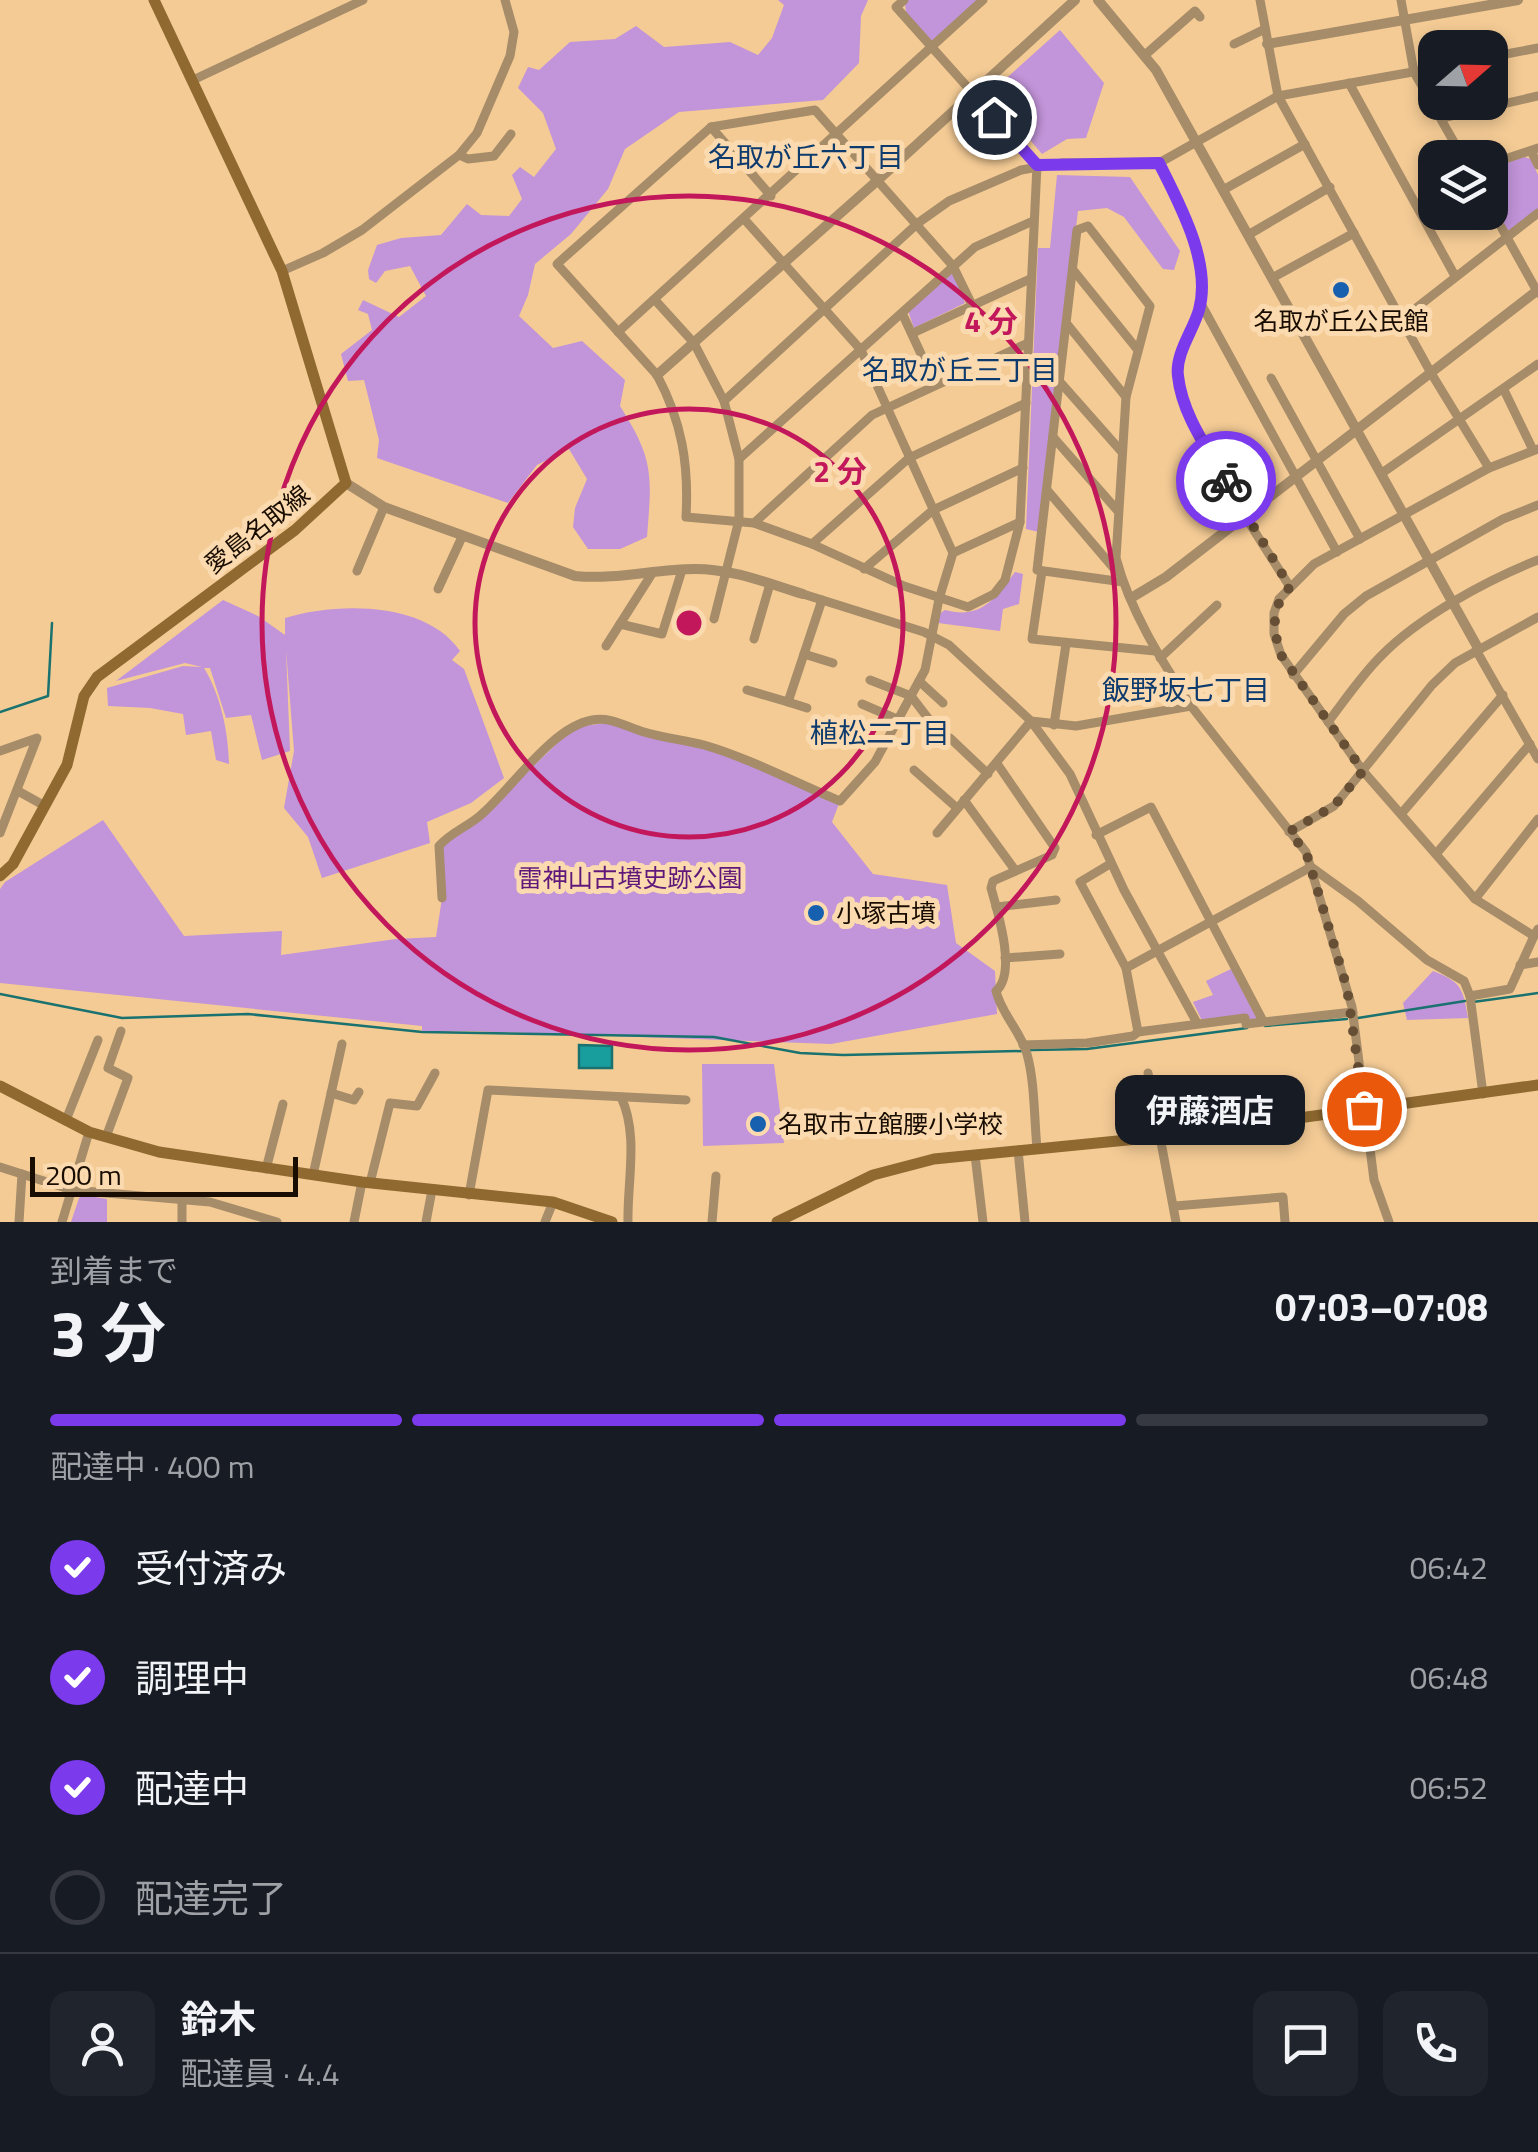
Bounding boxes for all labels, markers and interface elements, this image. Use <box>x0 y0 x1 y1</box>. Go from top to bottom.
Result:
north arrow <box>1418 30 1508 120</box>
map controls <box>1418 30 1508 230</box>
pin <box>952 75 1037 160</box>
icon: home <box>967 90 1022 145</box>
district label: 名取が丘六丁目 <box>708 135 904 178</box>
button: layers <box>1418 140 1508 230</box>
marker: 名取が丘公民館 <box>1330 279 1352 301</box>
text: 4 分 <box>964 298 1018 344</box>
place label: 名取が丘公民館 <box>1253 302 1429 340</box>
district label: 名取が丘三丁目 <box>862 348 1058 391</box>
courier <box>1176 431 1276 531</box>
text: 2 分 <box>813 448 867 494</box>
icon: bike <box>1199 454 1254 509</box>
street label: 愛島名取線 <box>196 476 318 582</box>
centre of rings <box>671 605 707 641</box>
district label: 飯野坂七丁目 <box>1102 668 1270 711</box>
district label: 植松二丁目 <box>810 711 950 754</box>
park label: 雷神山古墳史跡公園 <box>517 859 743 897</box>
place label: 小塚古墳 <box>836 894 936 932</box>
marker: 小塚古墳 <box>805 902 827 924</box>
pin <box>1322 1067 1407 1152</box>
callout: 伊藤酒店 <box>1114 1074 1304 1144</box>
icon: bag <box>1337 1082 1392 1137</box>
text: 伊藤酒店 <box>1146 1086 1274 1134</box>
place label: 名取市立館腰小学校 <box>778 1105 1003 1143</box>
marker: 名取市立館腰小学校 <box>747 1113 769 1135</box>
scale bar <box>30 1152 298 1196</box>
text: 200 m <box>45 1153 122 1196</box>
text: 到着まで <box>50 1246 178 1294</box>
text: 07:03–07:08 <box>1275 1278 1488 1336</box>
text: 3 分 <box>50 1282 166 1381</box>
text: 配達中 · 400 m <box>50 1442 255 1490</box>
text: 受付済み <box>135 1539 287 1597</box>
icon: check <box>50 1540 105 1595</box>
text: 06:42 <box>1409 1543 1488 1591</box>
text: 調理中 <box>135 1649 249 1707</box>
icon: check <box>50 1650 105 1705</box>
text: 06:48 <box>1409 1653 1488 1701</box>
text: 配達中 <box>135 1759 249 1817</box>
icon: check <box>50 1760 105 1815</box>
text: 06:52 <box>1409 1763 1488 1811</box>
text: 配達完了 <box>135 1869 287 1927</box>
text: 鈴木 <box>180 1990 256 2048</box>
button: person <box>50 1991 155 2096</box>
button: chat <box>1253 1991 1358 2096</box>
button: phone <box>1383 1991 1488 2096</box>
text: 配達員 · 4.4 <box>180 2049 340 2097</box>

